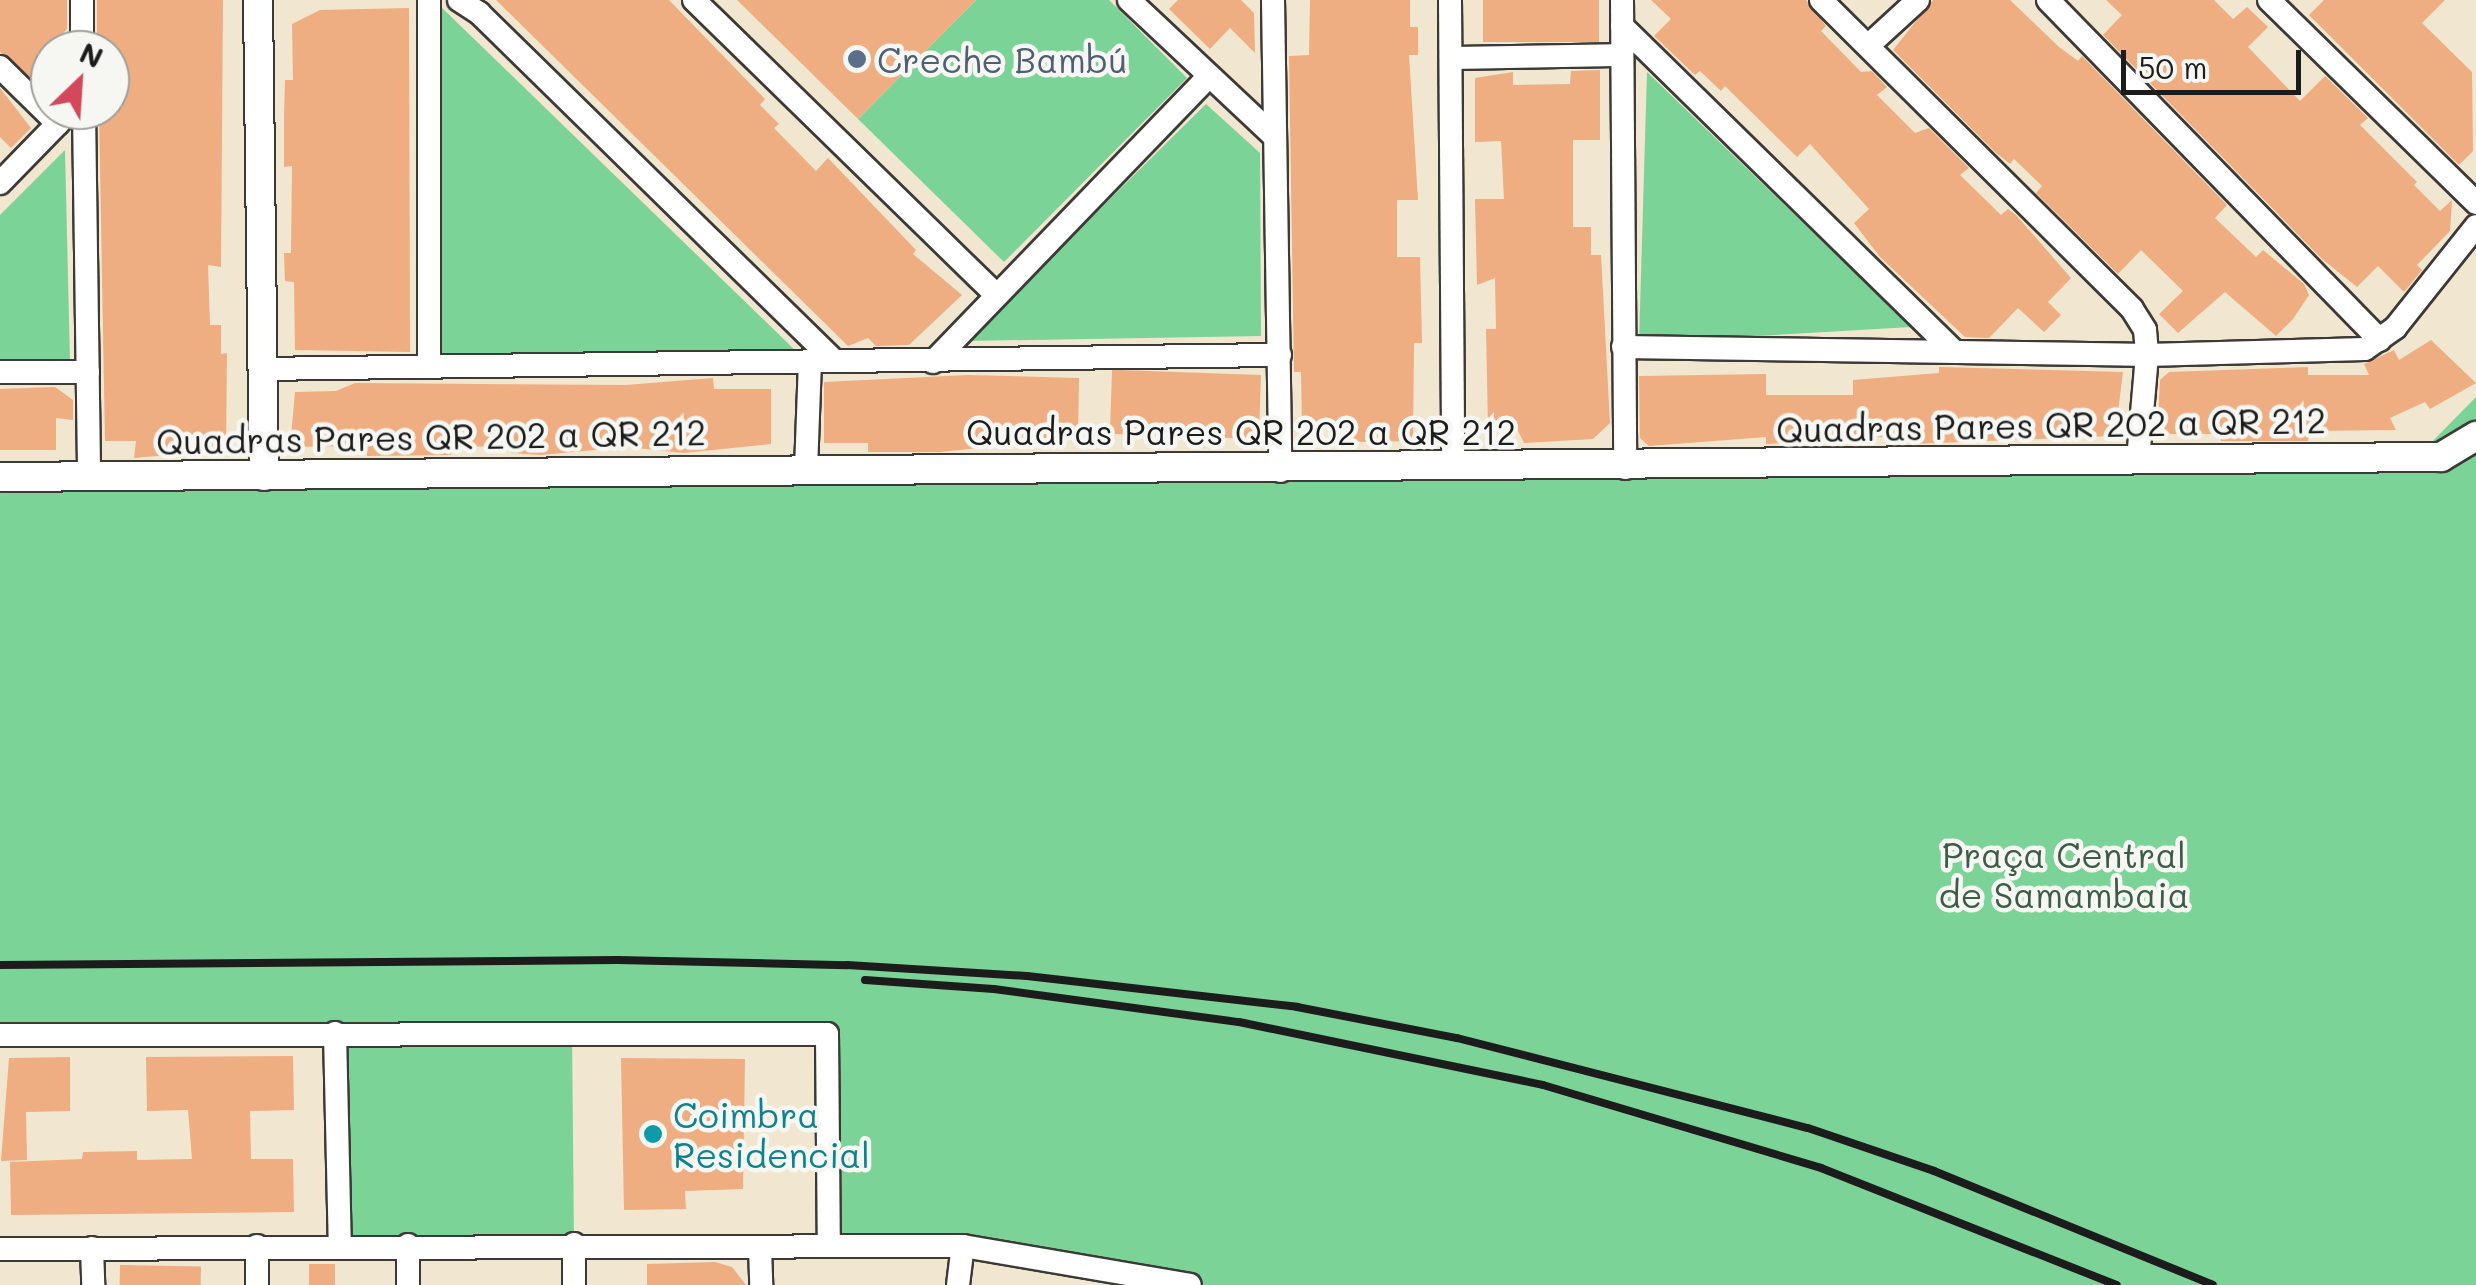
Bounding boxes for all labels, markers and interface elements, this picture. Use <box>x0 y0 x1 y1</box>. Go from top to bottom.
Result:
north arrow <box>30 30 130 130</box>
scale bar <box>2126 30 2306 92</box>
text: N <box>75 34 109 75</box>
place label: Creche Bambú <box>877 38 1127 80</box>
text: 50 m <box>2138 47 2208 87</box>
marker: Creche Bambú <box>846 48 868 70</box>
street label: Quadras Pares QR 202 a QR 212 <box>1776 398 2326 450</box>
street label: Quadras Pares QR 202 a QR 212 <box>156 410 706 462</box>
street label: Quadras Pares QR 202 a QR 212 <box>966 410 1516 452</box>
park label: Praça Central de Samambaia <box>1939 833 2189 915</box>
place label: Coimbra Residencial <box>673 1093 870 1175</box>
marker: Coimbra Residencial <box>642 1123 664 1145</box>

